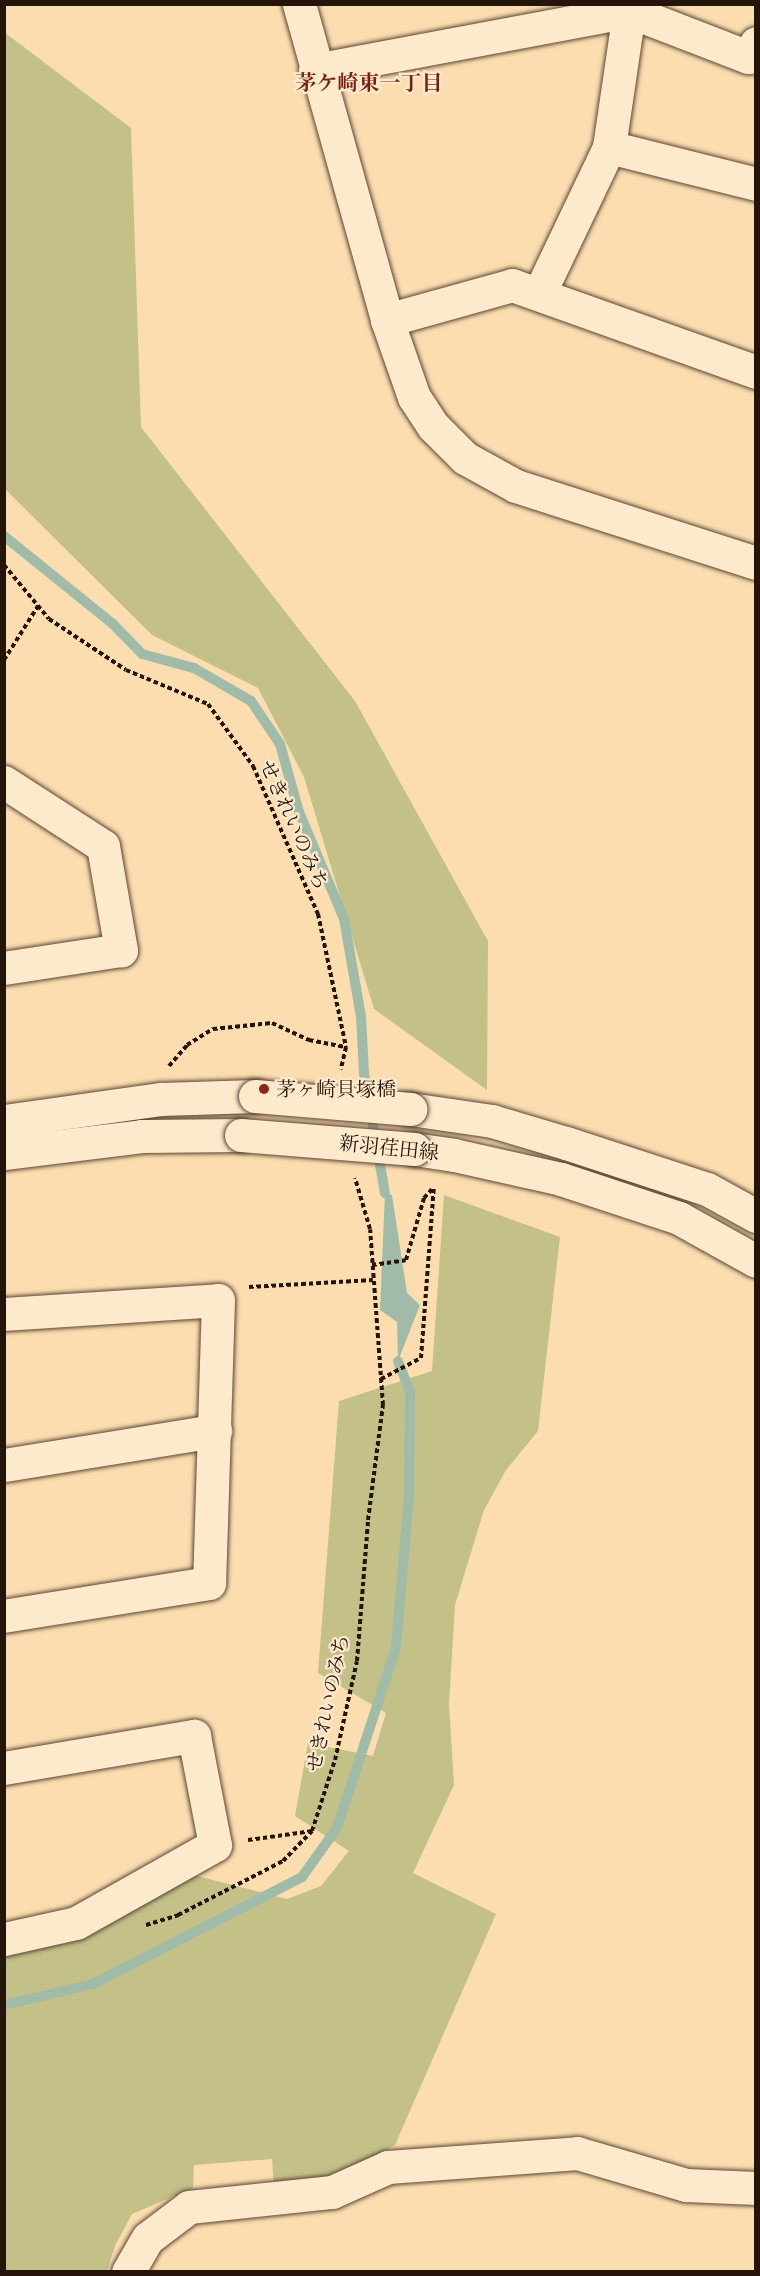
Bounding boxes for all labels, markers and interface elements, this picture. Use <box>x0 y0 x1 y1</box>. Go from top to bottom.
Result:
district label: 茅ケ崎東一丁目 <box>296 71 442 97</box>
street label: せきれいのみち <box>255 756 333 894</box>
place label: 茅ヶ崎貝塚橋 <box>276 1077 396 1101</box>
marker: 茅ヶ崎貝塚橋 <box>257 1082 271 1096</box>
street label: 新羽荏田線 <box>338 1131 440 1165</box>
street label: せきれいのみち <box>302 1632 354 1774</box>

